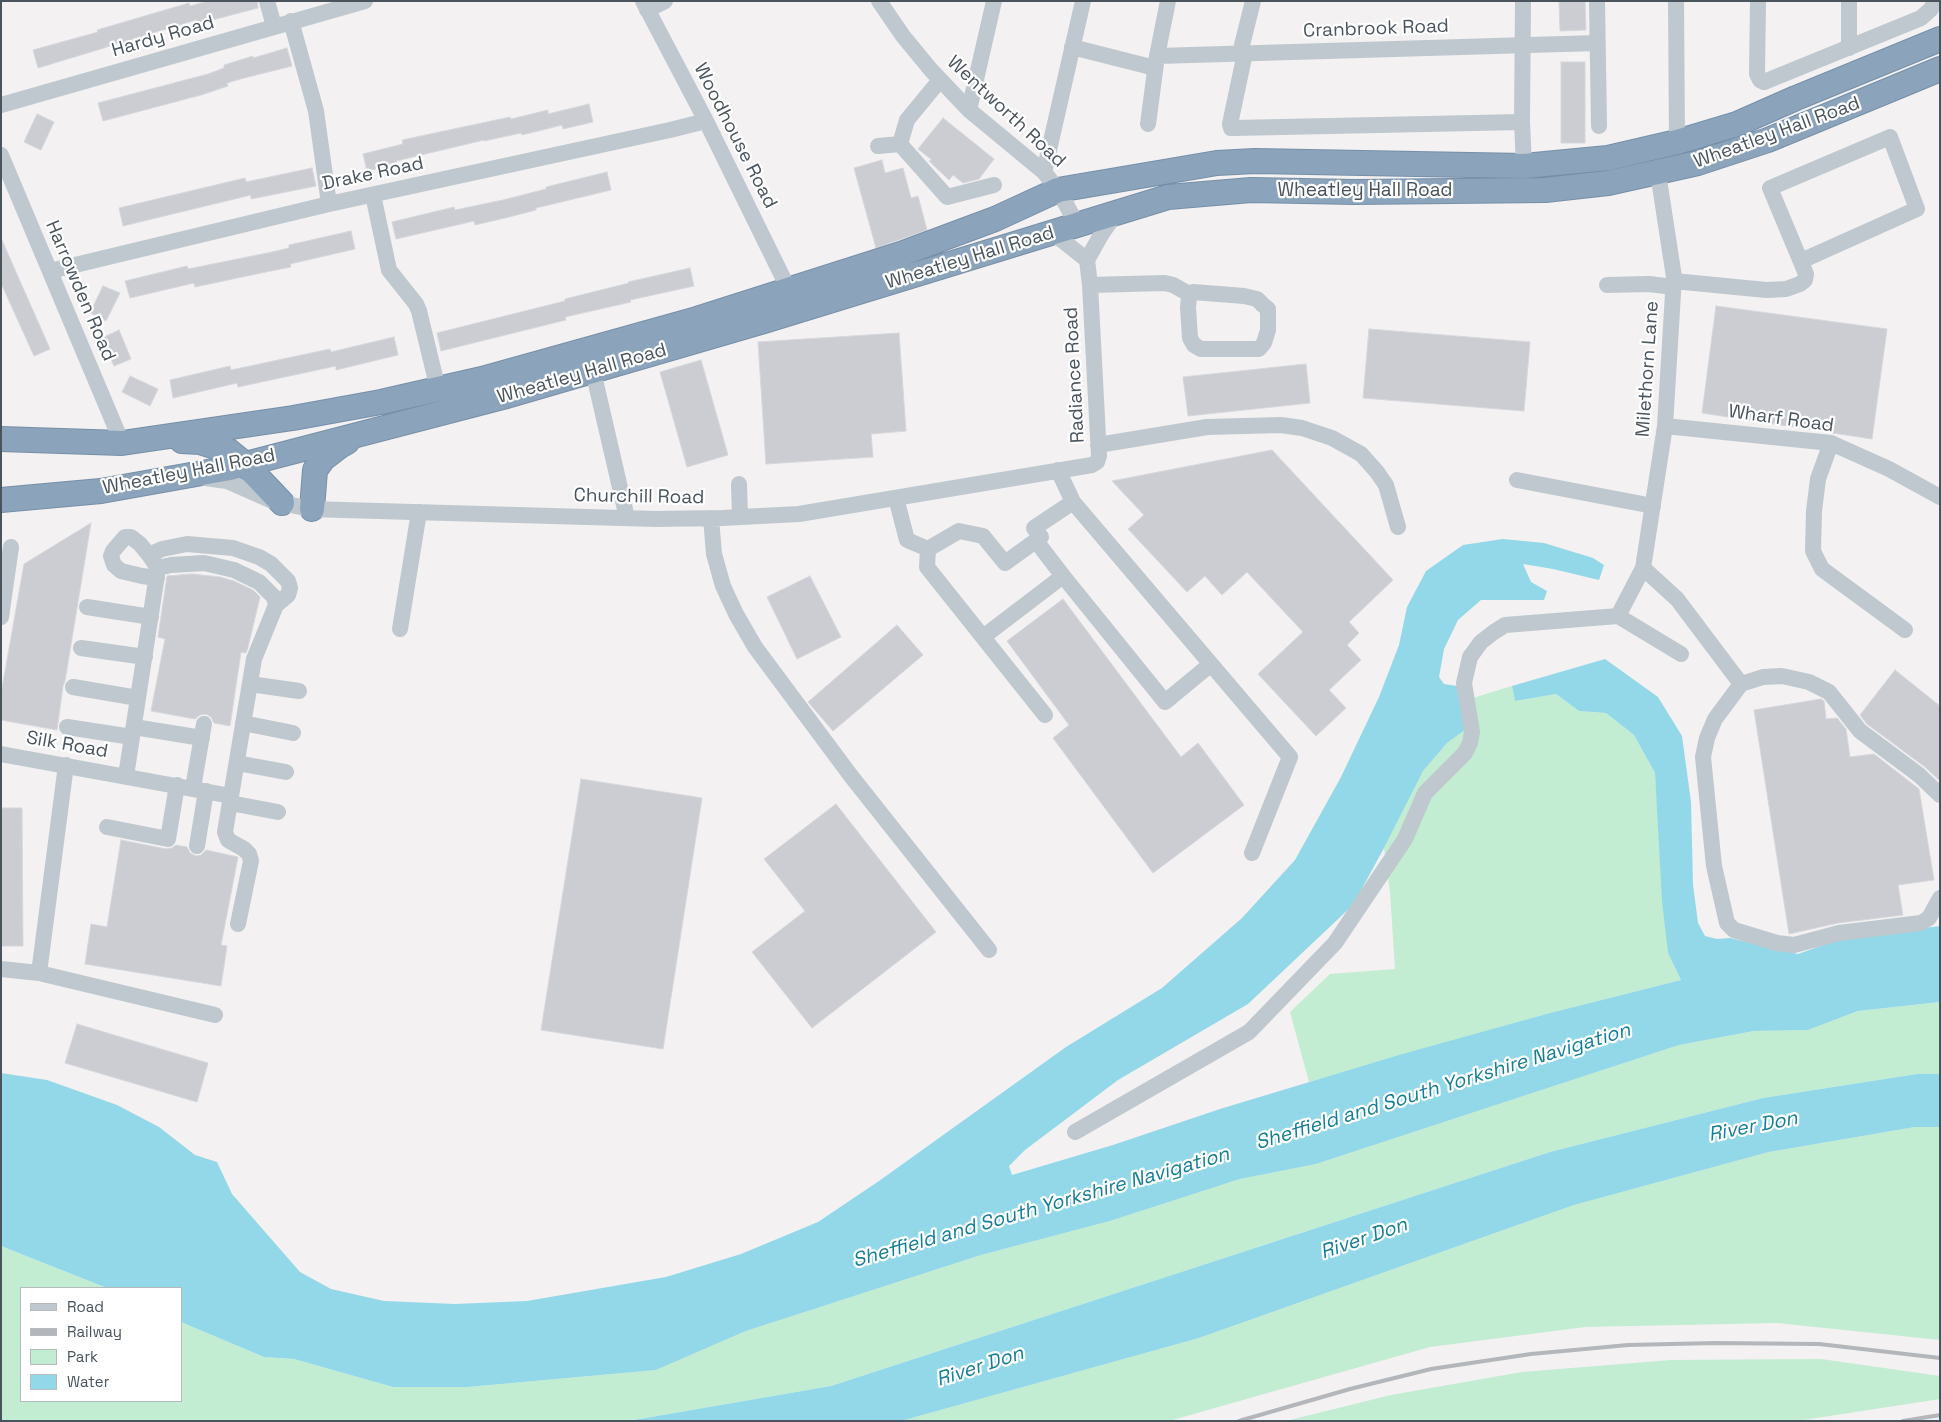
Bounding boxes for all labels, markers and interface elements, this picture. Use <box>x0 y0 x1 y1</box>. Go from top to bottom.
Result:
street label: Hardy Road <box>109 11 217 63</box>
street label: Cranbrook Road <box>1303 15 1449 43</box>
street label: Wentworth Road <box>942 51 1070 173</box>
street label: Woodhouse Road <box>689 60 781 212</box>
street label: Wheatley Hall Road <box>1691 92 1863 174</box>
street label: Drake Road <box>320 152 426 196</box>
street label: Wheatley Hall Road <box>1277 180 1453 202</box>
street label: Harrowden Road <box>40 217 120 365</box>
street label: Wheatley Hall Road <box>883 221 1057 295</box>
street label: Milethorn Lane <box>1632 300 1664 438</box>
street label: Radiance Road <box>1060 306 1090 444</box>
street label: Wheatley Hall Road <box>495 339 669 409</box>
street label: Wharf Road <box>1727 400 1835 438</box>
street label: Wheatley Hall Road <box>101 444 277 500</box>
street label: Churchill Road <box>573 484 705 510</box>
street label: Silk Road <box>24 727 110 763</box>
water label: Sheffield and South Yorkshire Navigation <box>1253 1018 1633 1156</box>
water label: River Don <box>1706 1107 1800 1147</box>
water label: Sheffield and South Yorkshire Navigation <box>850 1143 1232 1273</box>
water label: River Don <box>1317 1213 1411 1265</box>
legend <box>20 1287 182 1402</box>
text: Road <box>67 1297 104 1316</box>
text: Railway <box>67 1322 122 1341</box>
water label: River Don <box>933 1342 1027 1392</box>
text: Park <box>67 1347 98 1366</box>
text: Water <box>67 1372 109 1391</box>

